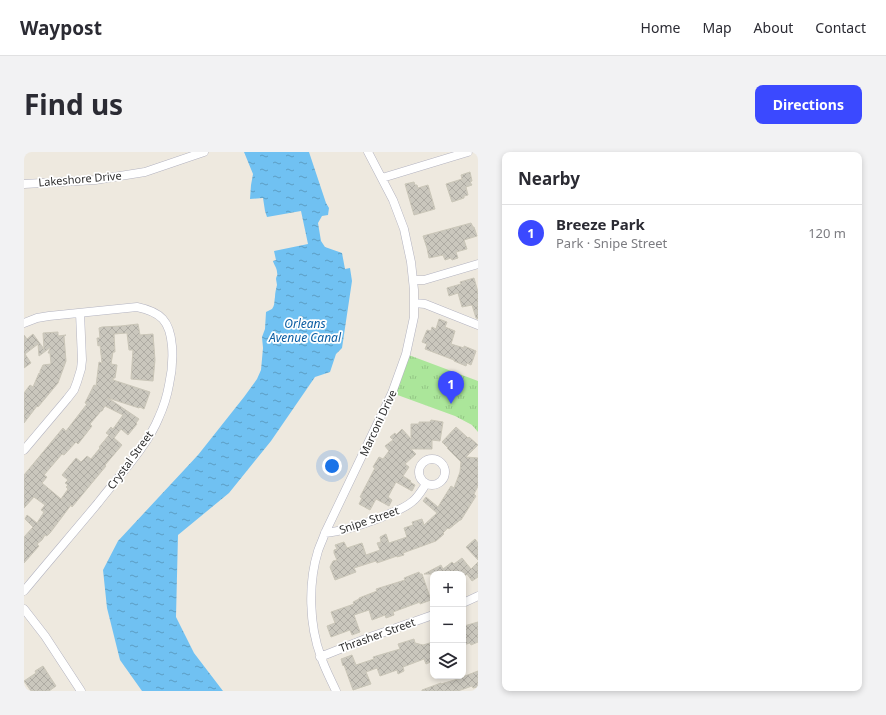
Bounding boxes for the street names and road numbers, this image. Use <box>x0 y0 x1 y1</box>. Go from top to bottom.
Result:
street label: Lakeshore Drive <box>38 167 122 190</box>
street label: Marconi Drive <box>356 387 400 459</box>
street label: Crystal Street <box>103 427 156 492</box>
street label: Snipe Street <box>337 502 401 537</box>
street label: Thrasher Street <box>337 614 417 655</box>

